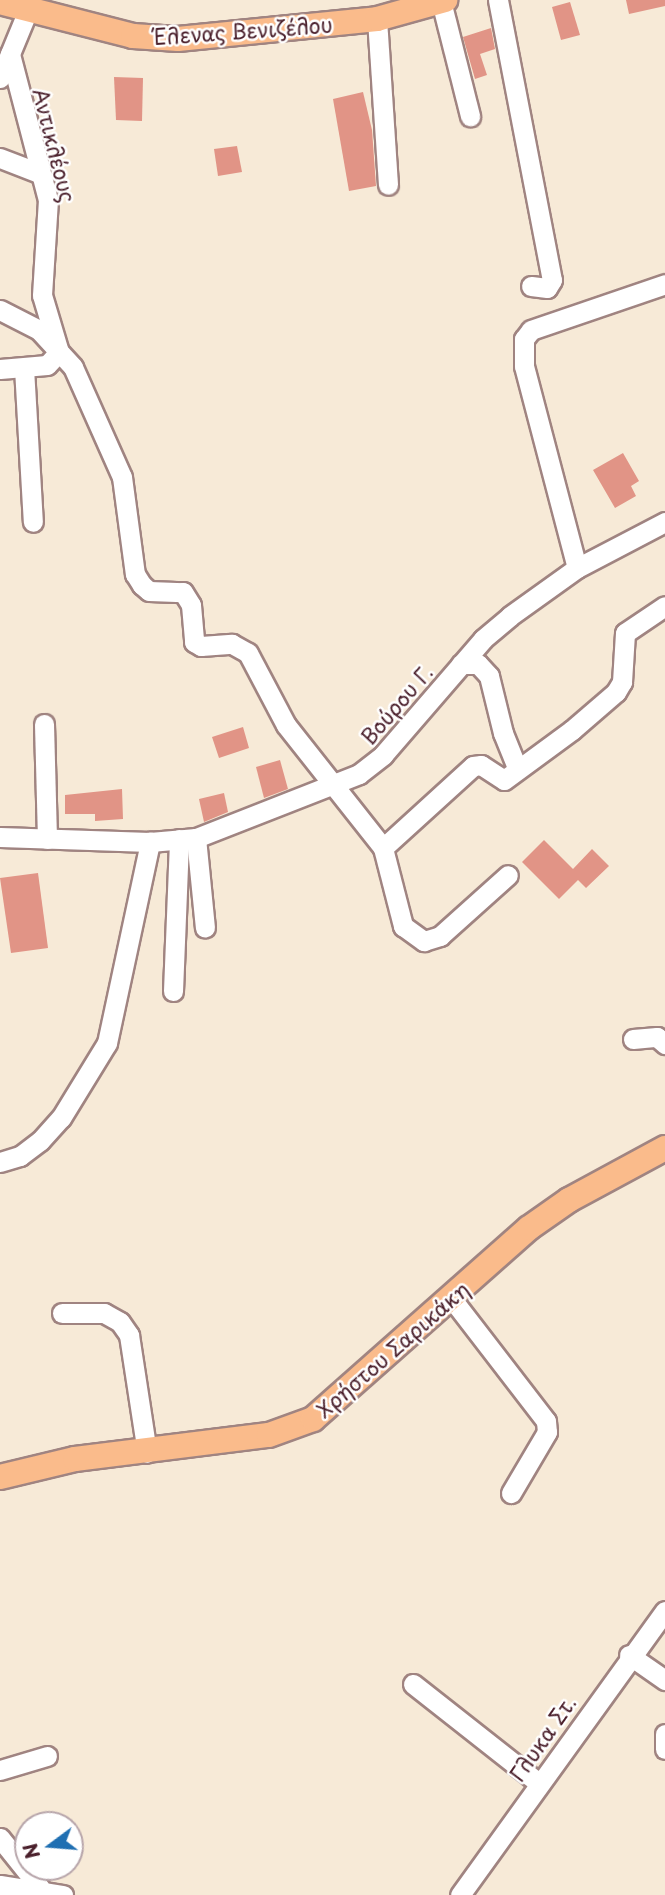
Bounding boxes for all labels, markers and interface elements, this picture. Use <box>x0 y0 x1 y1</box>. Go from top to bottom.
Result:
street label: Έλενας Βενιζέλου <box>152 11 334 49</box>
street label: Αντικλέους <box>29 85 81 205</box>
street label: Βούρου Γ. <box>355 660 437 748</box>
street label: Χρήστου Σαρικάκη <box>310 1276 474 1422</box>
street label: Γλυκα Στ. <box>503 1690 581 1786</box>
north arrow <box>14 1811 84 1881</box>
text: N <box>15 1840 46 1862</box>

